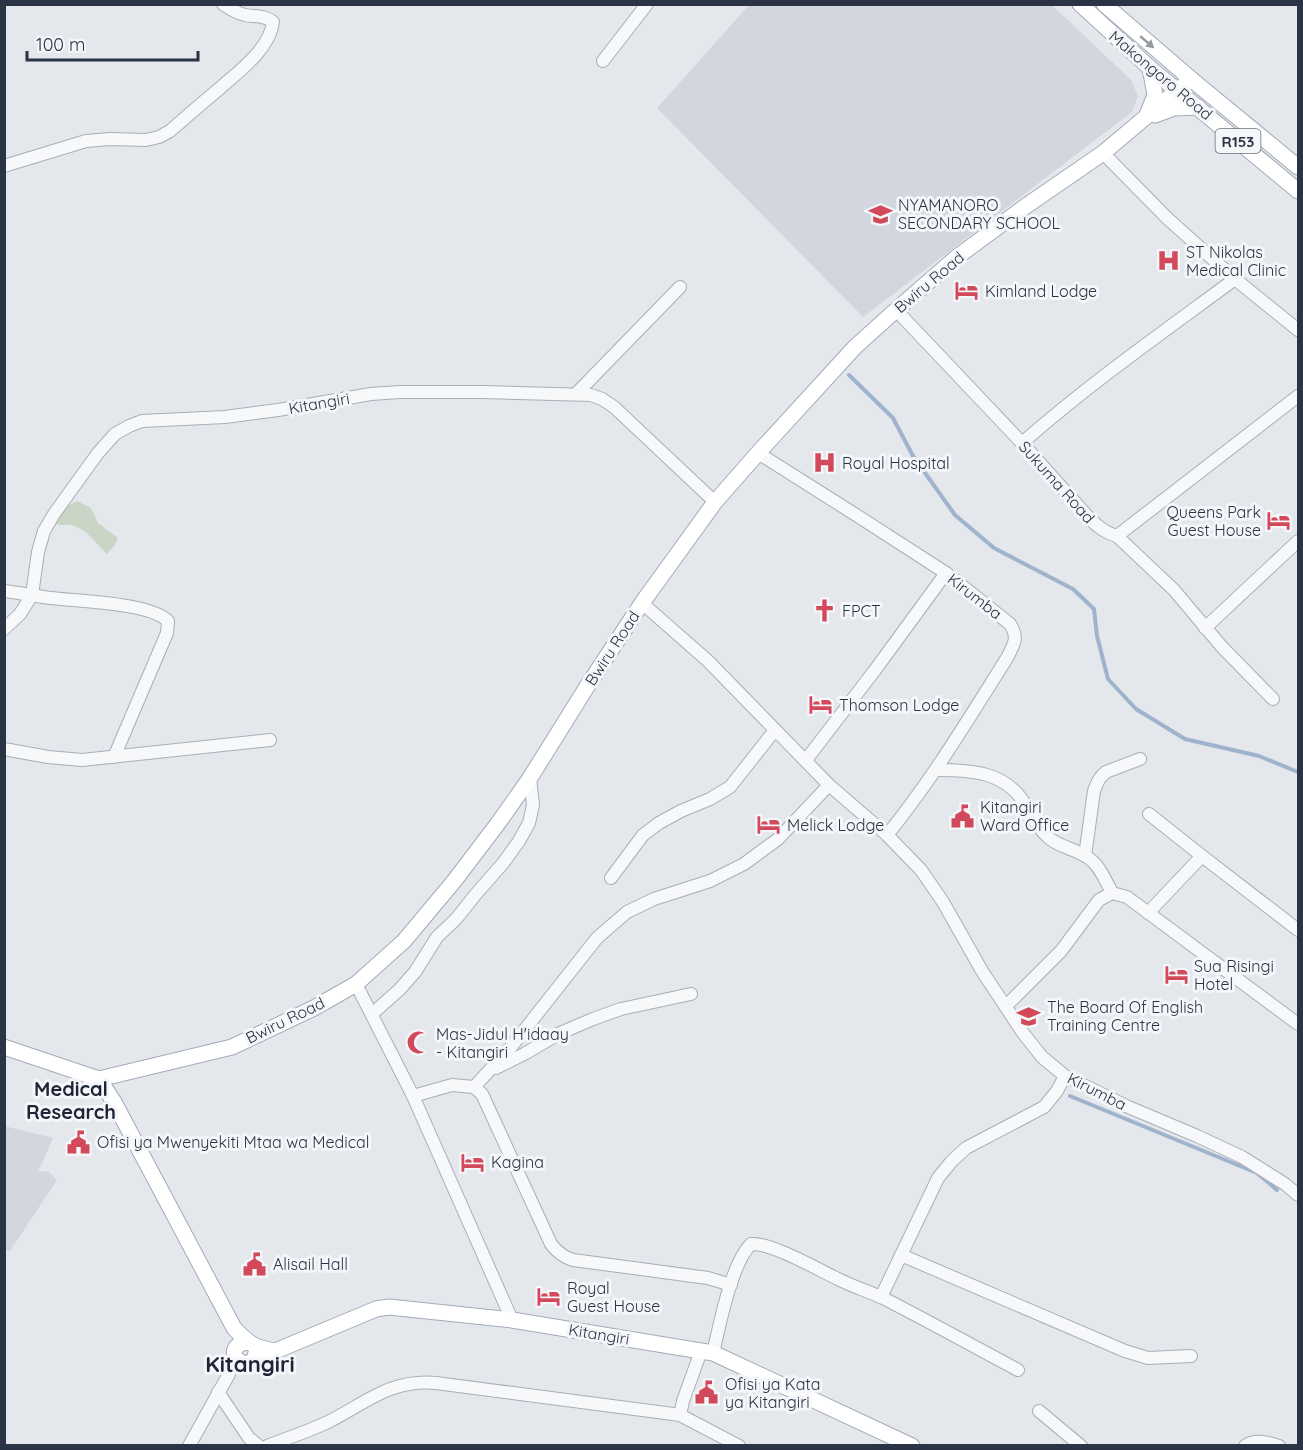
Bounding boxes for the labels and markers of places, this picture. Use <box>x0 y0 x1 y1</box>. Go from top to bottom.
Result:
place label: NYAMANORO SECONDARY SCHOOL <box>898 195 1060 233</box>
school or university icon: NYAMANORO SECONDARY SCHOOL <box>867 201 893 227</box>
place label: ST Nikolas Medical Clinic <box>1186 242 1286 280</box>
hospital icon: ST Nikolas Medical Clinic <box>1155 248 1181 274</box>
hotel icon: Kimland Lodge <box>954 278 980 304</box>
place label: Kimland Lodge <box>985 281 1097 301</box>
hospital icon: Royal Hospital <box>811 450 837 476</box>
place label: Royal Hospital <box>842 453 950 473</box>
place label: Queens Park Guest House <box>1166 502 1261 540</box>
hotel icon: Queens Park Guest House <box>1266 508 1292 534</box>
church icon: FPCT <box>811 598 837 624</box>
place label: FPCT <box>842 601 881 621</box>
hotel icon: Thomson Lodge <box>808 692 834 718</box>
place label: Thomson Lodge <box>839 695 959 715</box>
place label: Kitangiri Ward Office <box>980 797 1069 835</box>
public building icon: Kitangiri Ward Office <box>949 803 975 829</box>
hotel icon: Melick Lodge <box>756 812 782 838</box>
place label: Melick Lodge <box>787 815 884 835</box>
place label: Sua Risingi Hotel <box>1194 956 1274 994</box>
hotel icon: Sua Risingi Hotel <box>1163 962 1189 988</box>
place label: The Board Of English Training Centre <box>1047 997 1203 1035</box>
school or university icon: The Board Of English Training Centre <box>1016 1003 1042 1029</box>
place label: Mas-Jidul H'idaay - Kitangiri <box>436 1024 569 1062</box>
mosque icon: Mas-Jidul H'idaay - Kitangiri <box>405 1030 431 1056</box>
public building icon: Ofisi ya Mwenyekiti Mtaa wa Medical <box>66 1129 92 1155</box>
place label: Ofisi ya Mwenyekiti Mtaa wa Medical <box>97 1132 369 1152</box>
hotel icon: Kagina <box>460 1149 486 1175</box>
place label: Kagina <box>491 1152 544 1172</box>
public building icon: Alisail Hall <box>242 1251 268 1277</box>
place label: Alisail Hall <box>273 1254 348 1274</box>
place label: Royal Guest House <box>567 1278 660 1316</box>
hotel icon: Royal Guest House <box>536 1284 562 1310</box>
place label: Ofisi ya Kata ya Kitangiri <box>725 1374 821 1412</box>
public building icon: Ofisi ya Kata ya Kitangiri <box>694 1380 720 1406</box>

